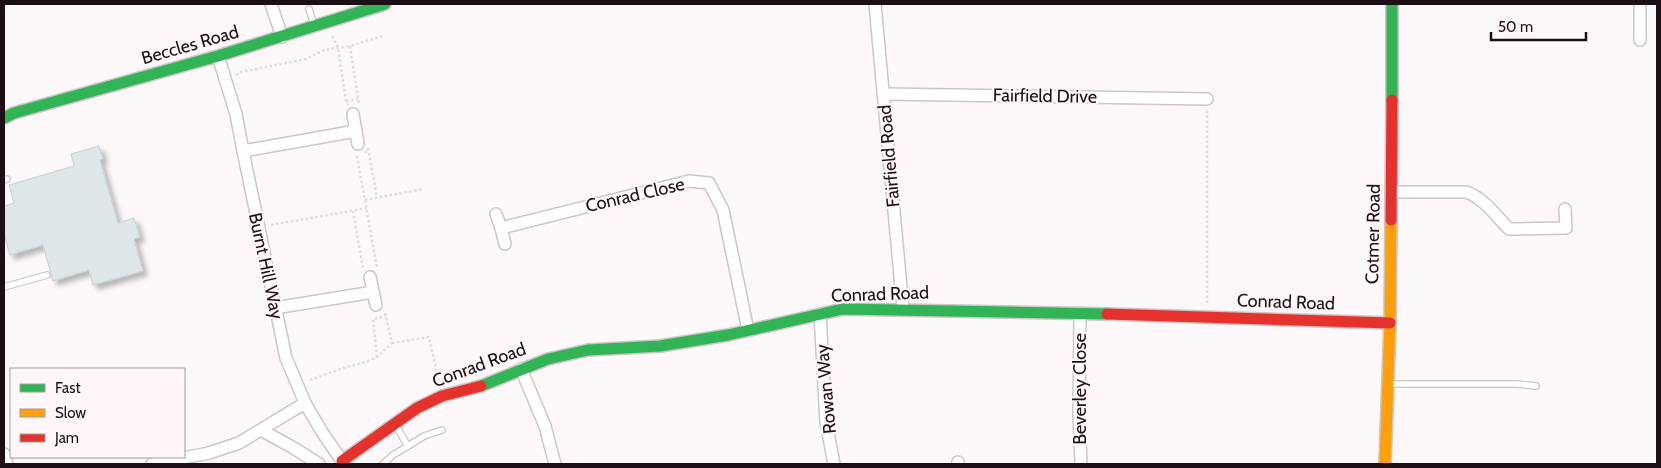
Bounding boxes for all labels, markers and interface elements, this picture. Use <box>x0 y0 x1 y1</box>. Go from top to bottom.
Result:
scale bar <box>1491 10 1586 42</box>
text: 50 m <box>1498 18 1533 36</box>
street label: Beccles Road <box>139 21 241 69</box>
street label: Fairfield Drive <box>993 84 1097 108</box>
street label: Fairfield Road <box>874 104 904 208</box>
street label: Conrad Close <box>583 173 687 217</box>
street label: Cotmer Road <box>1361 184 1385 284</box>
street label: Burnt Hill Way <box>244 211 288 321</box>
street label: Conrad Road <box>831 281 929 307</box>
street label: Conrad Road <box>1237 289 1335 315</box>
street label: Beverley Close <box>1069 333 1091 445</box>
street label: Conrad Road <box>429 338 529 392</box>
street label: Rowan Way <box>811 343 841 435</box>
legend <box>10 368 185 458</box>
text: Fast <box>55 379 80 397</box>
text: Slow <box>55 404 86 422</box>
text: Jam <box>54 429 79 447</box>

